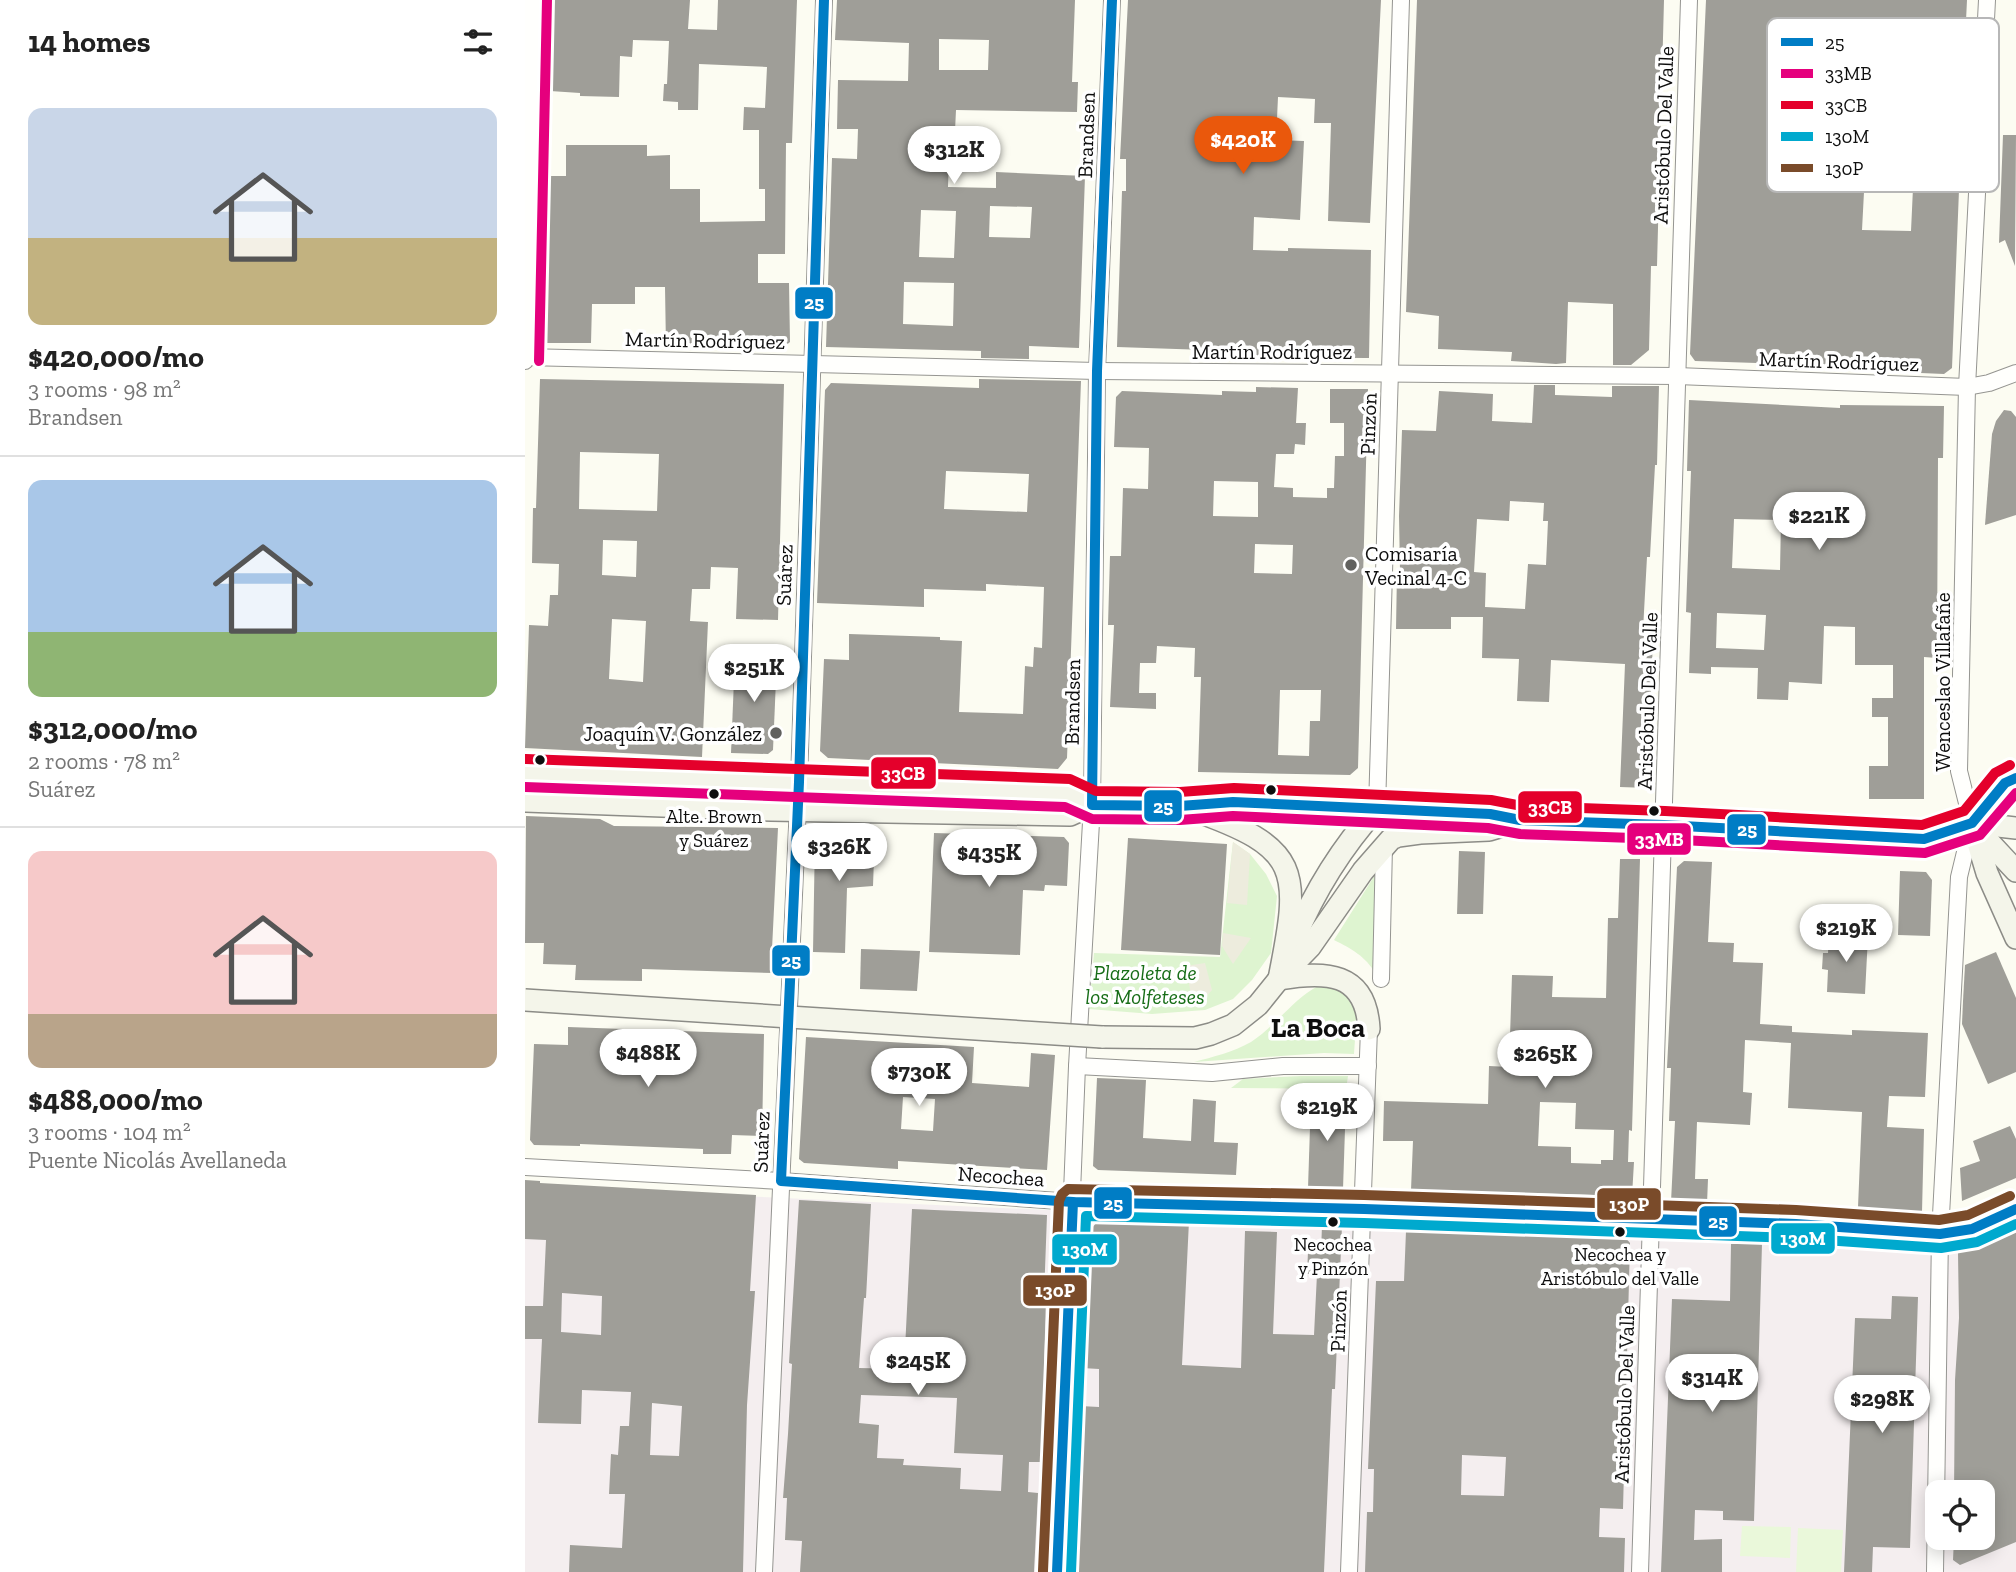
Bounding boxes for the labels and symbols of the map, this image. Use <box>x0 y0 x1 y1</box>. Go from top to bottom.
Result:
legend <box>1767 18 1999 192</box>
text: 25 <box>1825 31 1845 54</box>
street label: Aristóbulo Del Valle <box>1647 46 1679 224</box>
text: 33MB <box>1825 62 1872 85</box>
street label: Brandsen <box>1072 91 1100 179</box>
text: 33CB <box>1825 94 1867 117</box>
pin: $420K <box>1194 116 1292 176</box>
text: 130M <box>1825 125 1869 148</box>
pin: $312K <box>905 127 1003 186</box>
text: 130P <box>1825 157 1864 180</box>
line badge: 25 <box>794 286 834 320</box>
text: 25 <box>804 291 824 314</box>
street label: Martín Rodríguez <box>625 326 786 354</box>
street label: Martín Rodríguez <box>1192 339 1352 364</box>
street label: Martín Rodríguez <box>1758 346 1920 376</box>
street label: Pinzón <box>1354 392 1382 456</box>
pin: $221K <box>1770 492 1868 552</box>
place label: Comisaría Vecinal 4-C <box>1364 541 1467 590</box>
street label: Suárez <box>770 544 798 606</box>
marker: Comisaría Vecinal 4-C <box>1343 557 1359 573</box>
street label: Wenceslao Villafañe <box>1930 592 1955 772</box>
street label: Aristóbulo Del Valle <box>1631 612 1663 790</box>
pin: $251K <box>705 644 803 704</box>
street label: Brandsen <box>1059 659 1085 745</box>
place label: Joaquín V. González <box>584 721 762 746</box>
marker: Joaquín V. González <box>768 725 784 741</box>
unlabelled marker <box>533 753 547 767</box>
line badge: 33CB <box>870 756 937 790</box>
text: 33CB <box>881 762 925 785</box>
unlabelled marker <box>1264 783 1278 797</box>
marker: Alte. Brown y Suárez <box>707 787 721 801</box>
line badge: 25 <box>1143 789 1183 823</box>
line badge: 33CB <box>1517 790 1583 824</box>
text: 25 <box>1153 795 1173 818</box>
text: 33CB <box>1528 796 1572 819</box>
unlabelled marker <box>1647 804 1661 818</box>
place label: Alte. Brown y Suárez <box>666 805 762 852</box>
line badge: 25 <box>1726 813 1767 846</box>
text: 25 <box>1737 818 1757 841</box>
line badge: 33MB <box>1626 822 1692 856</box>
pin: $326K <box>790 824 888 883</box>
text: 33MB <box>1634 828 1684 851</box>
pin: $435K <box>940 830 1038 889</box>
pin: $219K <box>1797 904 1895 964</box>
line badge: 25 <box>771 944 811 977</box>
text: 25 <box>781 949 801 972</box>
park label: Plazoleta de los Molfeteses <box>1085 960 1205 1009</box>
district label: La Boca <box>1271 1011 1365 1044</box>
pin: $488K <box>599 1030 697 1089</box>
pin: $265K <box>1496 1030 1594 1090</box>
pin: $730K <box>870 1048 968 1108</box>
pin: $219K <box>1278 1084 1376 1143</box>
street label: Suárez <box>747 1111 775 1173</box>
street label: Necochea <box>957 1161 1045 1191</box>
line badge: 25 <box>1093 1186 1133 1220</box>
line badge: 130P <box>1596 1187 1662 1221</box>
text: 25 <box>1103 1192 1123 1215</box>
text: 130P <box>1609 1193 1650 1216</box>
line badge: 25 <box>1698 1205 1738 1238</box>
text: 25 <box>1708 1210 1728 1233</box>
marker: Necochea y Pinzón <box>1326 1215 1340 1229</box>
line badge: 130M <box>1770 1222 1836 1255</box>
marker: Necochea y Aristóbulo del Valle <box>1613 1225 1627 1239</box>
text: 130M <box>1780 1227 1826 1250</box>
line badge: 130M <box>1051 1233 1118 1266</box>
place label: Necochea y Pinzón <box>1294 1233 1372 1280</box>
text: 130M <box>1062 1238 1108 1261</box>
place label: Necochea y Aristóbulo del Valle <box>1541 1243 1699 1290</box>
line badge: 130P <box>1022 1274 1088 1307</box>
text: 130P <box>1035 1279 1076 1302</box>
street label: Pinzón <box>1324 1289 1352 1353</box>
street label: Aristóbulo Del Valle <box>1608 1305 1640 1483</box>
pin: $245K <box>869 1338 967 1397</box>
pin: $314K <box>1663 1354 1761 1414</box>
pin: $298K <box>1833 1376 1931 1435</box>

